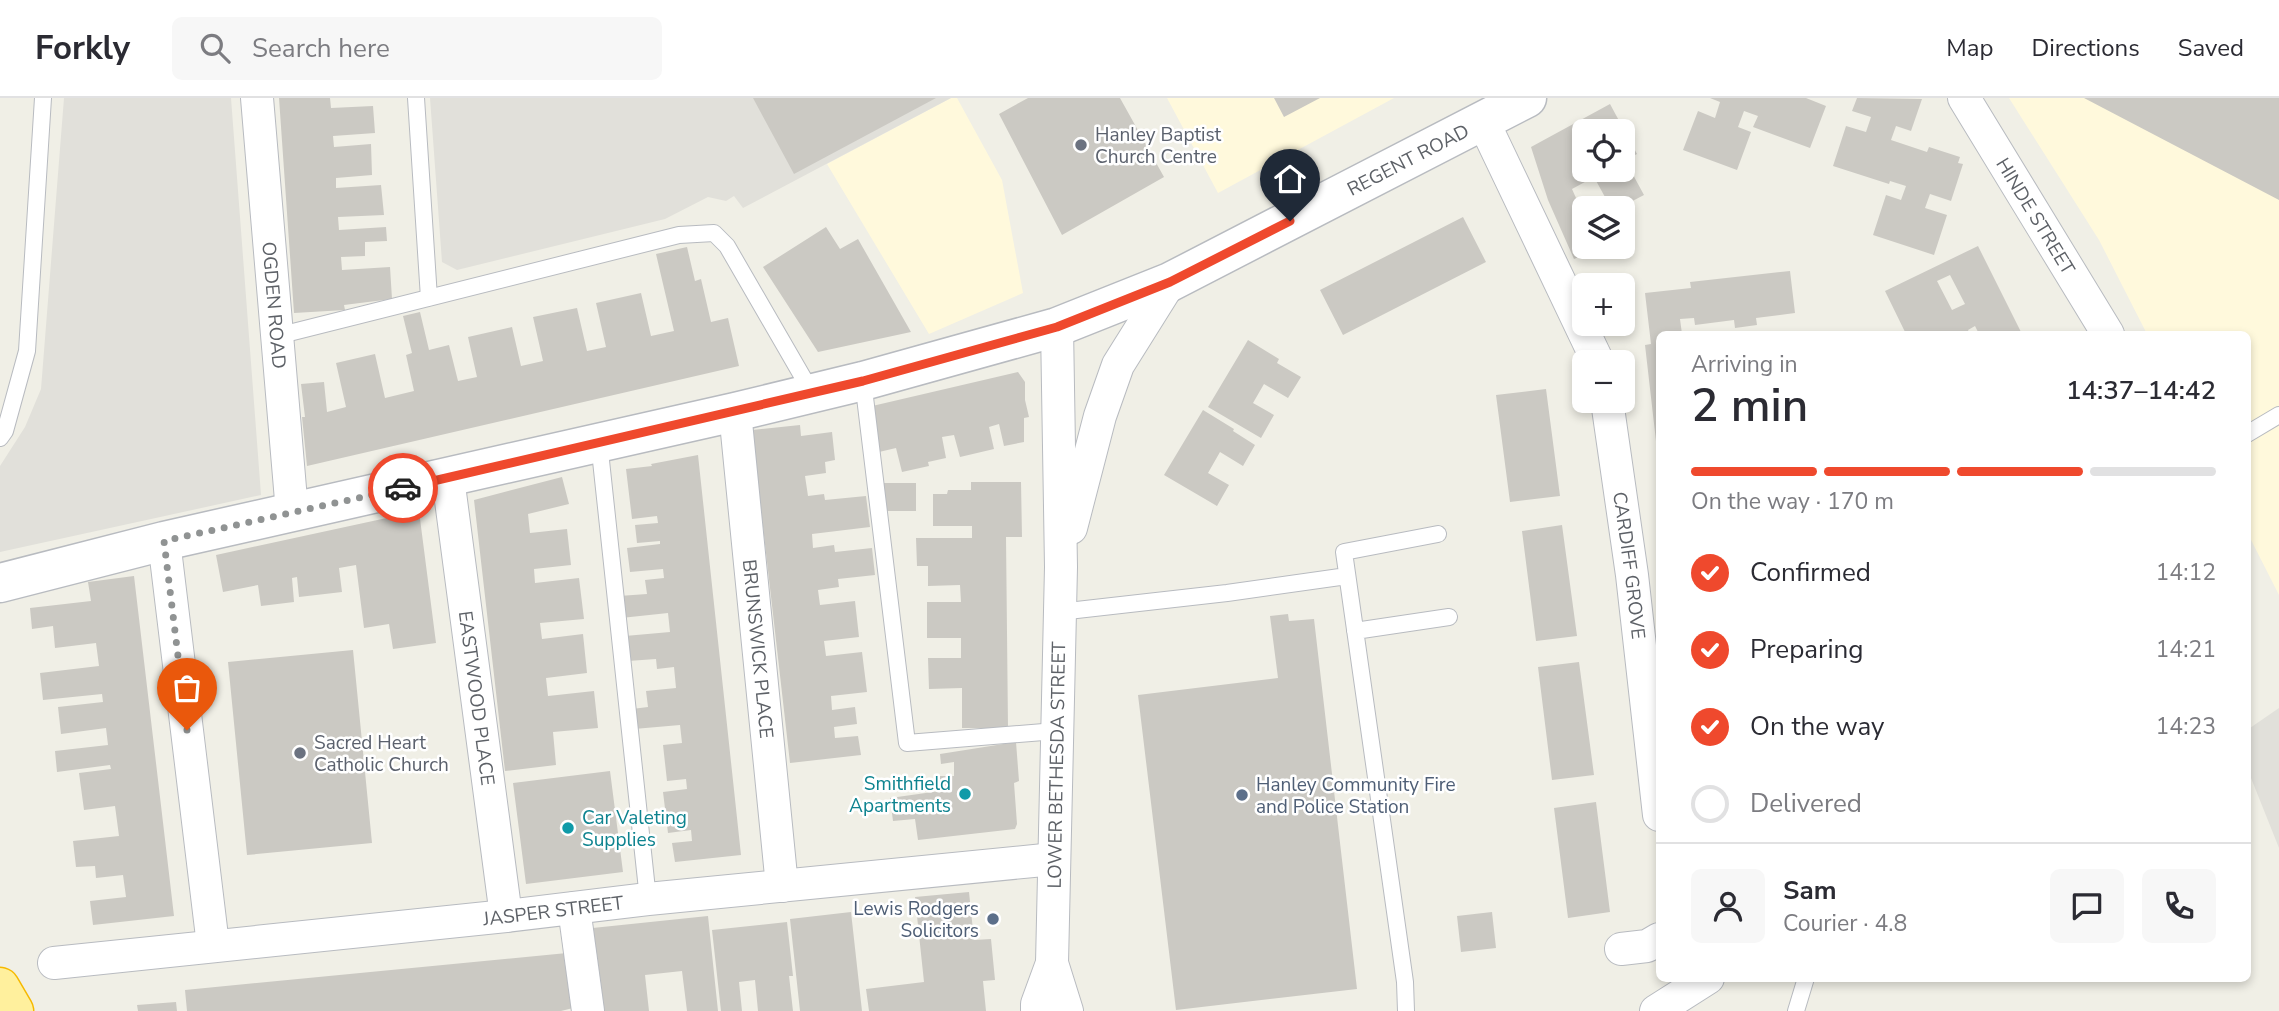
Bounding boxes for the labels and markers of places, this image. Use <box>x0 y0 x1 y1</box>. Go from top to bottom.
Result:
place label: Hanley Baptist Church Centre <box>1095 122 1221 170</box>
marker: Hanley Baptist Church Centre <box>1073 137 1089 153</box>
pin <box>1260 149 1320 221</box>
pin <box>157 658 217 730</box>
place label: Sacred Heart Catholic Church <box>314 730 449 778</box>
marker: Sacred Heart Catholic Church <box>292 745 308 761</box>
place label: Smithfield Apartments <box>849 771 951 819</box>
place label: Hanley Community Fire and Police Station <box>1256 772 1456 820</box>
marker: Smithfield Apartments <box>957 786 973 802</box>
marker: Hanley Community Fire and Police Station <box>1234 787 1250 803</box>
place label: Car Valeting Supplies <box>582 805 687 853</box>
marker: Car Valeting Supplies <box>560 820 576 836</box>
place label: Lewis Rodgers Solicitors <box>853 896 979 944</box>
marker: Lewis Rodgers Solicitors <box>985 911 1001 927</box>

